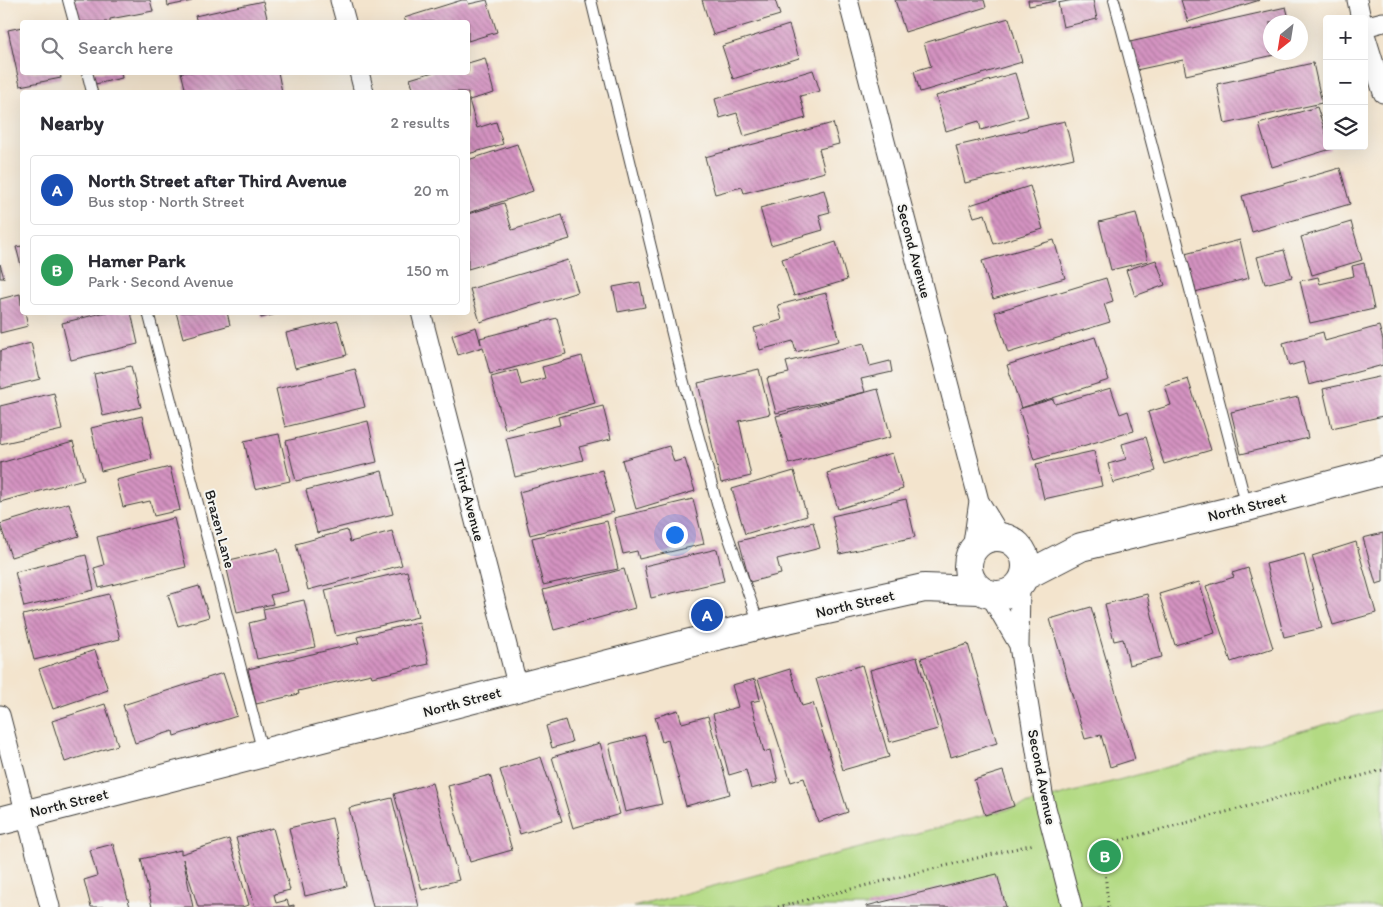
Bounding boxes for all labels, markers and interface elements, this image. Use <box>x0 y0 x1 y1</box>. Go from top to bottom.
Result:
north arrow <box>1263 15 1308 60</box>
map controls <box>1323 15 1368 150</box>
button: + <box>1323 15 1368 60</box>
search box <box>20 20 470 75</box>
icon: search <box>38 34 66 62</box>
text: Search here <box>78 36 173 59</box>
button: − <box>1323 60 1368 105</box>
button: layers <box>1323 105 1368 150</box>
text: Nearby <box>40 110 104 135</box>
text: 2 results <box>390 113 450 132</box>
text: North Street after Third Avenue <box>88 169 347 192</box>
text: A <box>52 181 62 200</box>
text: 20 m <box>414 181 449 200</box>
text: Bus stop · North Street <box>88 192 244 211</box>
street label: Second Avenue <box>893 202 935 300</box>
text: Hamer Park <box>88 249 186 272</box>
text: B <box>52 261 62 280</box>
text: 150 m <box>406 261 449 280</box>
text: Park · Second Avenue <box>88 272 234 291</box>
street label: Third Avenue <box>449 457 489 543</box>
street label: Brazen Lane <box>201 488 239 570</box>
street label: North Street <box>1206 488 1289 525</box>
your location <box>662 522 688 548</box>
street label: North Street <box>814 586 897 622</box>
pin: A <box>691 596 723 634</box>
street label: North Street <box>421 683 503 721</box>
street label: Second Avenue <box>1024 728 1060 826</box>
street label: North Street <box>28 784 111 821</box>
pin: B <box>1089 837 1121 875</box>

